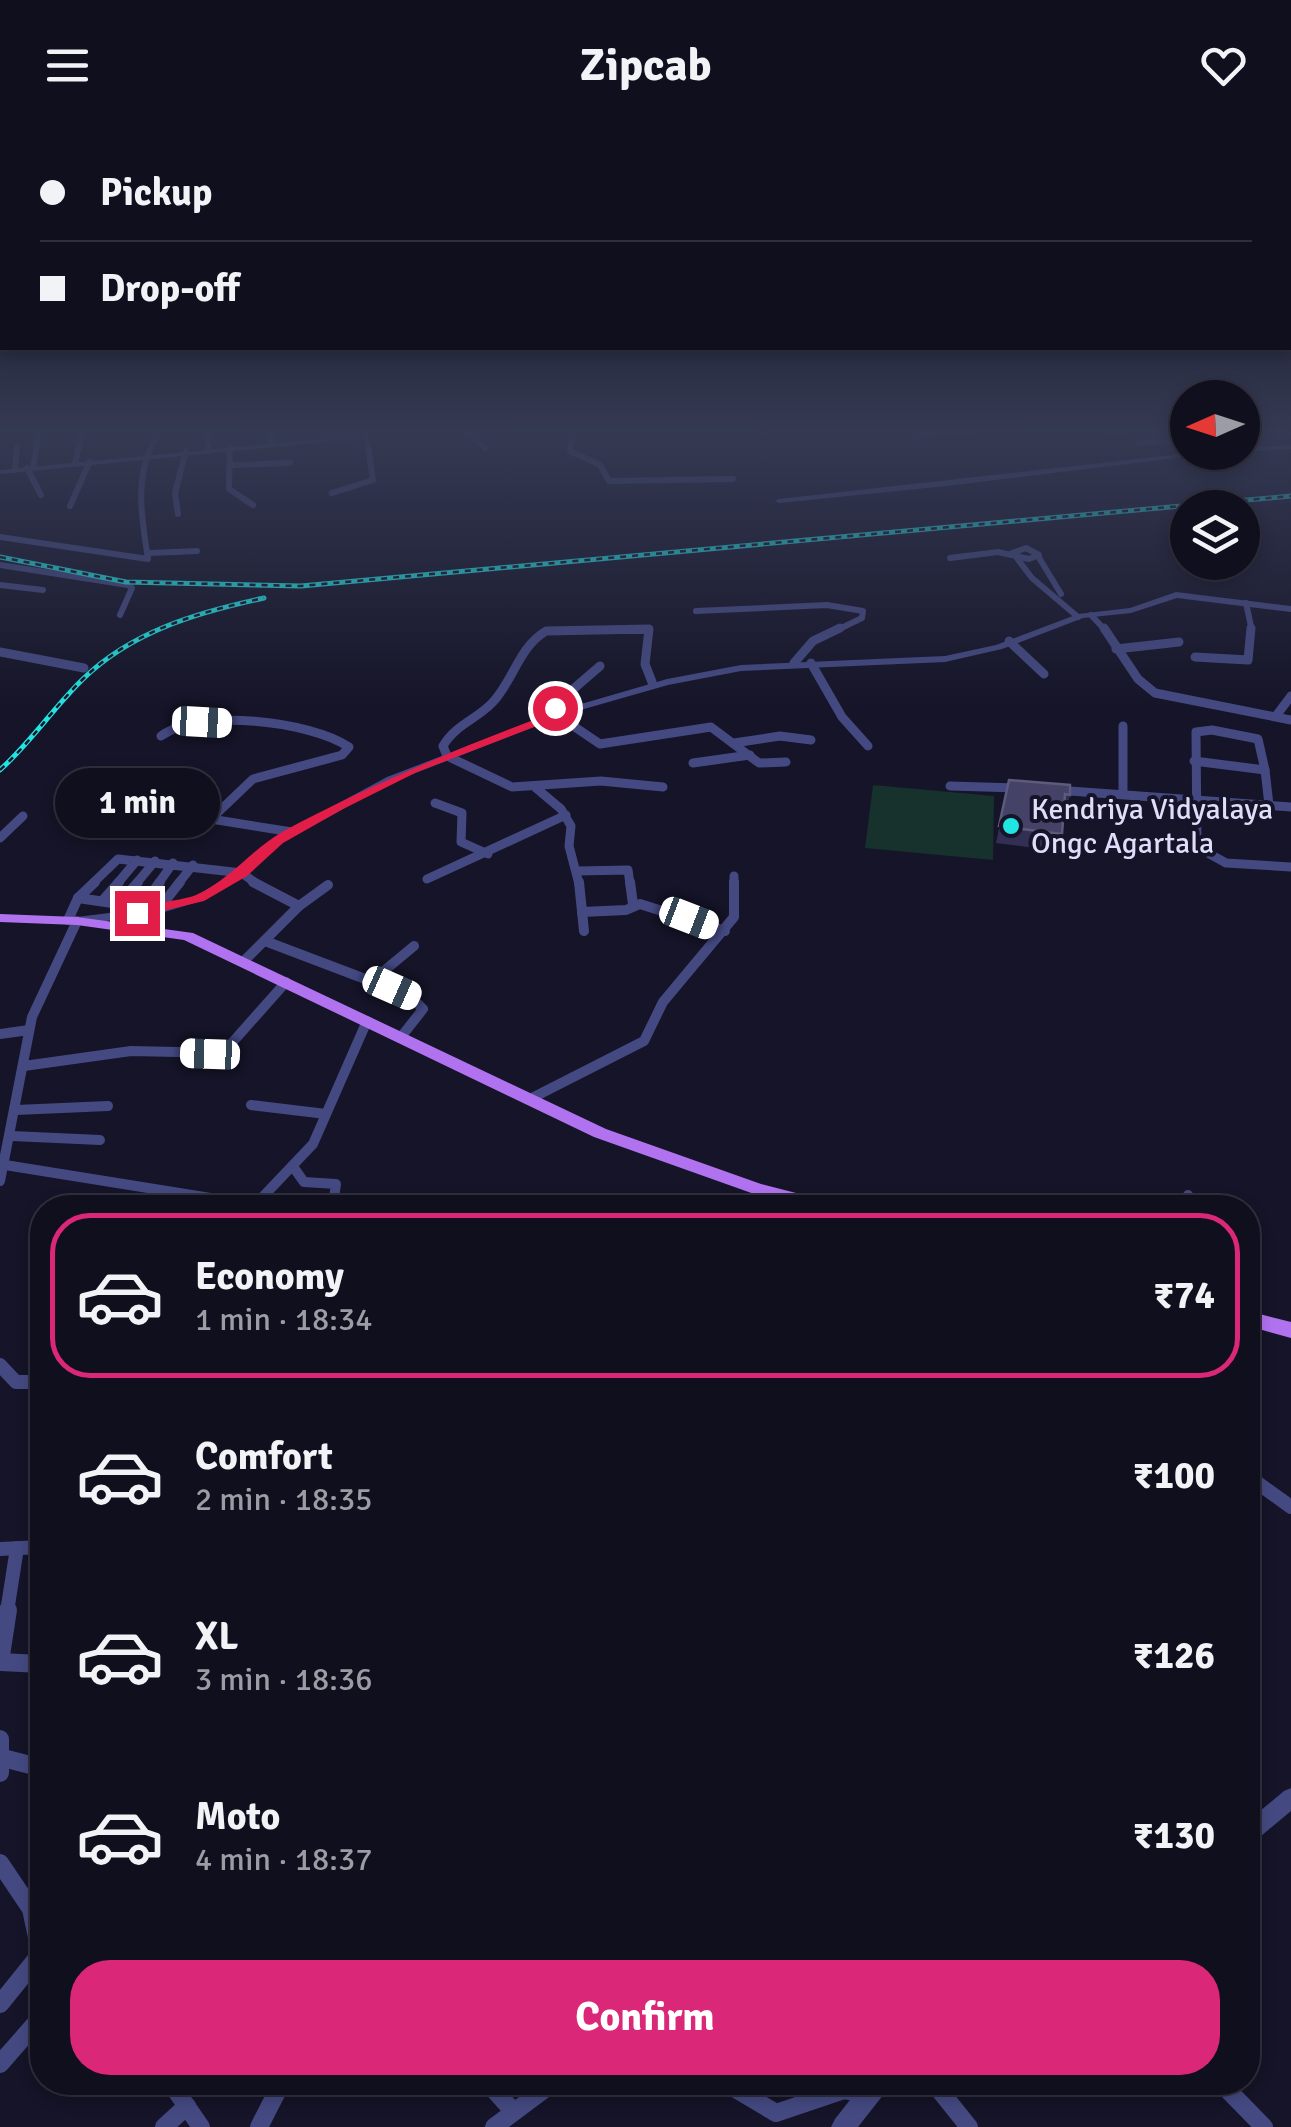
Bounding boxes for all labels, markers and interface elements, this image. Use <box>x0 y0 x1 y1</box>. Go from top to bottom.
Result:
icon: menu <box>40 38 95 93</box>
text: Zipcab <box>579 38 712 93</box>
icon: heart <box>1196 38 1251 93</box>
text: Pickup <box>100 169 212 216</box>
text: Drop-off <box>100 265 240 312</box>
north arrow <box>1170 380 1260 470</box>
map controls <box>1170 380 1260 580</box>
button: layers <box>1170 490 1260 580</box>
route start <box>533 686 578 731</box>
car <box>171 705 233 739</box>
callout: 1 min <box>54 768 220 838</box>
text: 1 min <box>99 783 176 822</box>
place label: Kendriya Vidyalaya Ongc Agartala <box>1031 791 1273 862</box>
marker: Kendriya Vidyalaya Ongc Agartala <box>1000 815 1022 837</box>
route end <box>115 891 160 936</box>
car <box>656 893 722 943</box>
car <box>358 962 426 1014</box>
car <box>179 1038 241 1070</box>
icon: car <box>75 1251 165 1341</box>
text: Economy <box>195 1253 344 1300</box>
text: ₹74 <box>1153 1272 1215 1319</box>
text: 1 min · 18:34 <box>195 1300 373 1339</box>
icon: car <box>75 1431 165 1521</box>
text: Comfort <box>195 1433 333 1480</box>
text: ₹100 <box>1133 1452 1215 1499</box>
text: 2 min · 18:35 <box>195 1480 373 1519</box>
icon: car <box>75 1611 165 1701</box>
text: XL <box>195 1613 238 1660</box>
text: ₹126 <box>1133 1632 1215 1679</box>
text: 3 min · 18:36 <box>195 1660 373 1699</box>
icon: car <box>75 1791 165 1881</box>
text: Moto <box>195 1793 280 1840</box>
text: ₹130 <box>1133 1812 1215 1859</box>
text: 4 min · 18:37 <box>195 1840 373 1879</box>
button: Confirm <box>70 1960 1220 2075</box>

